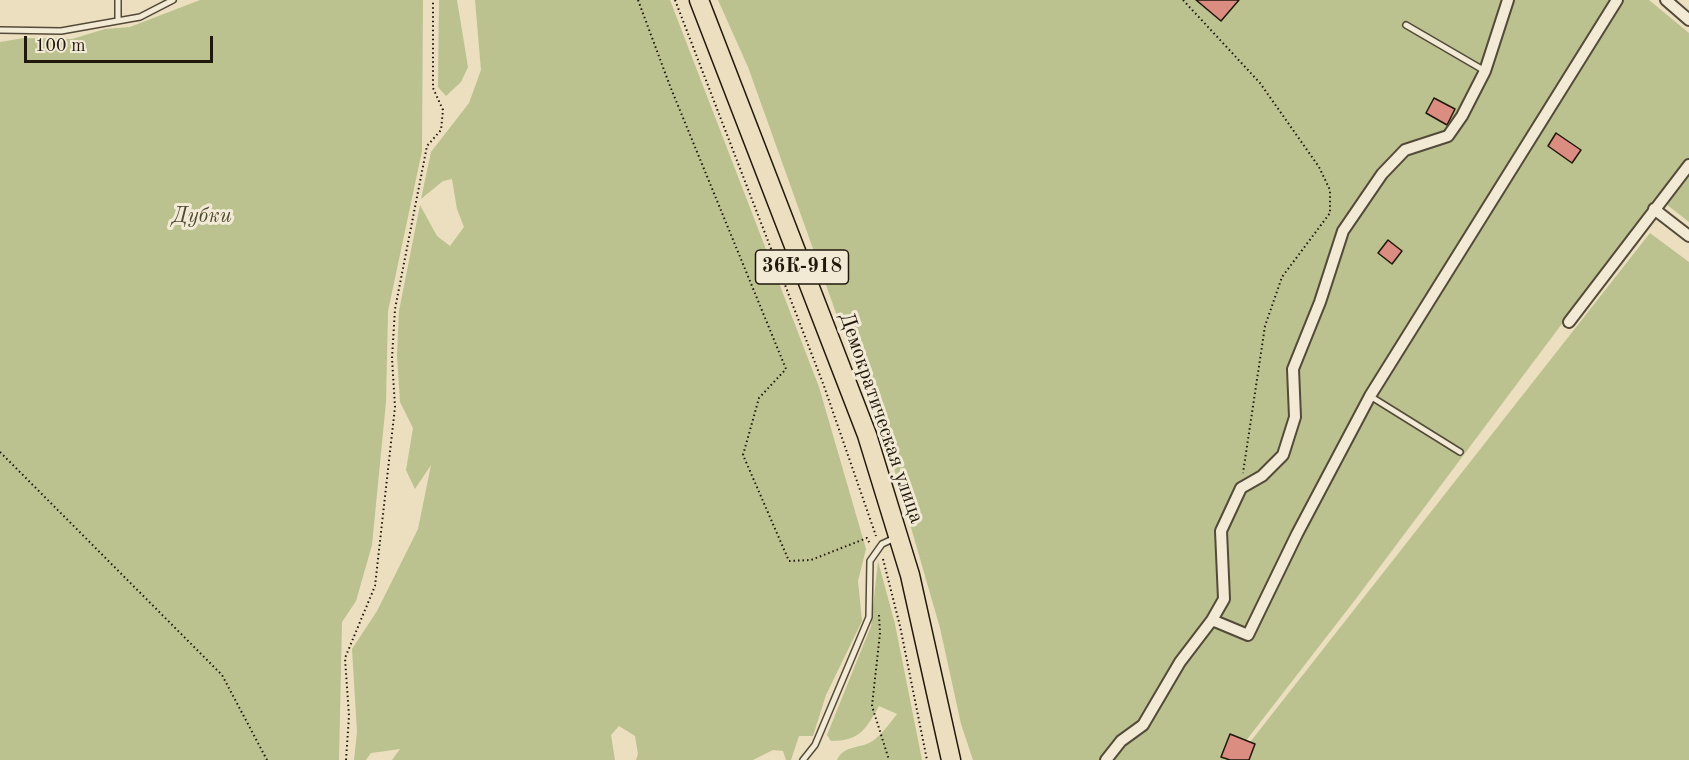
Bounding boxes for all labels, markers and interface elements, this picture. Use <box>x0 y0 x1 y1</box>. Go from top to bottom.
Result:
scale bar <box>27 24 216 62</box>
text: 100 m <box>35 37 86 55</box>
park label: Дубки <box>172 203 232 229</box>
road number: 36К-918 <box>756 250 848 284</box>
street label: Демократическая улица <box>833 309 929 527</box>

